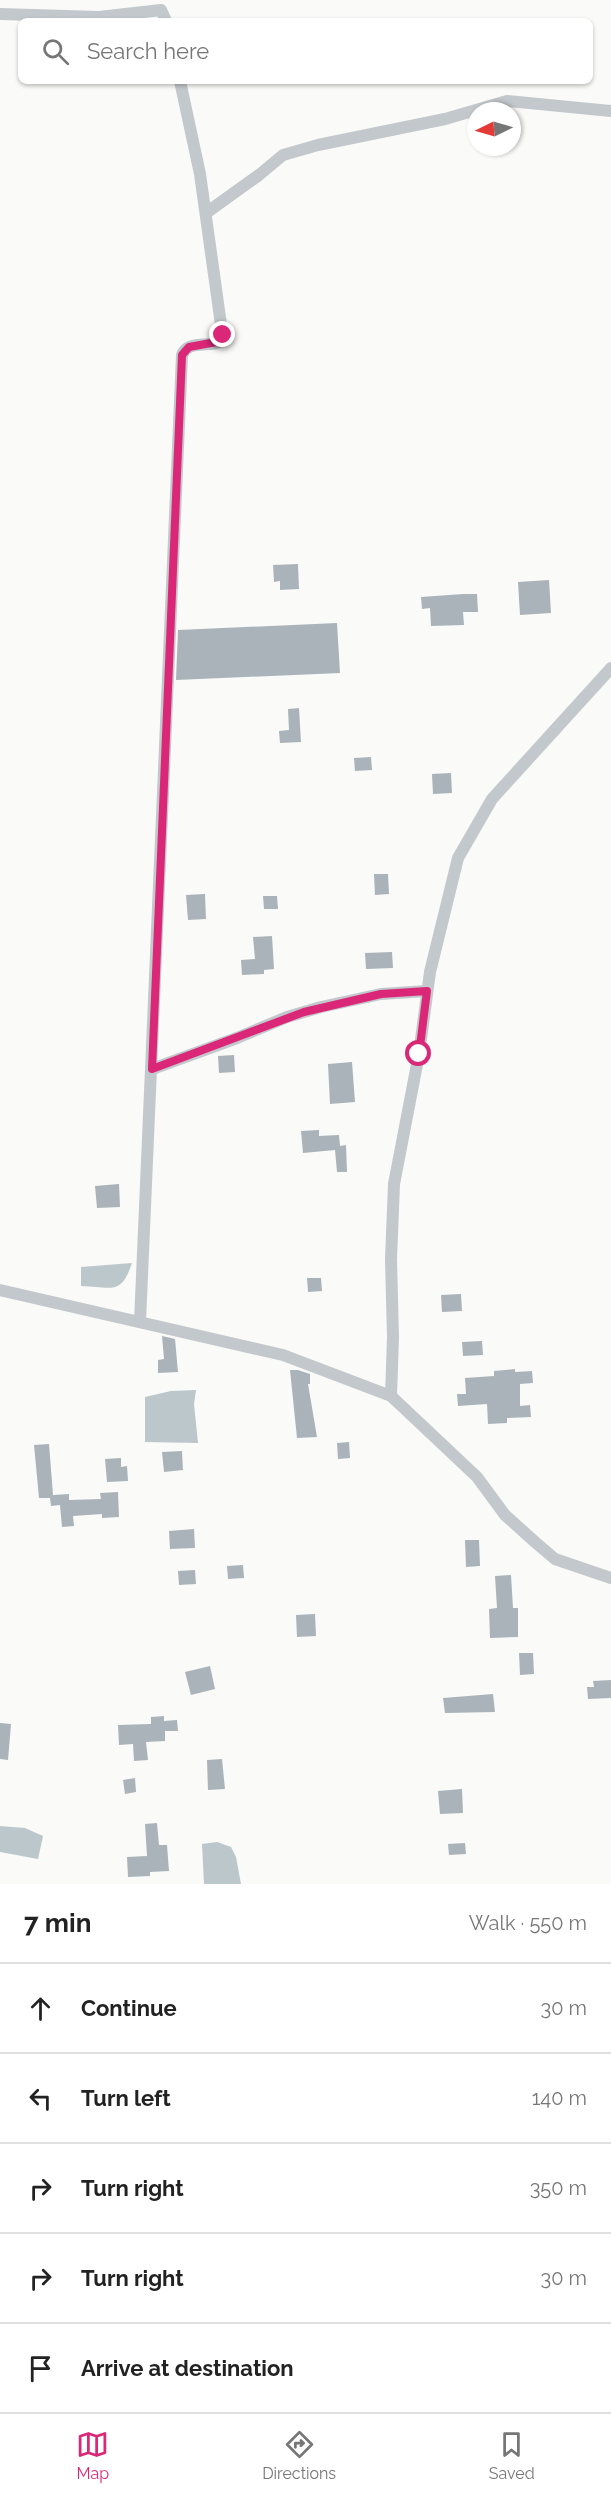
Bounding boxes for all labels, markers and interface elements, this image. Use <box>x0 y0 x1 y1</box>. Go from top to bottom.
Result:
search box <box>18 18 593 84</box>
icon: search <box>39 35 72 68</box>
text: Search here <box>87 38 209 64</box>
north arrow <box>467 102 521 156</box>
route end <box>209 321 235 347</box>
route start <box>405 1040 431 1066</box>
text: 7 min <box>24 1908 91 1938</box>
text: Walk · 550 m <box>469 1911 587 1935</box>
icon: ahead <box>24 1992 57 2025</box>
text: Continue <box>81 1995 177 2021</box>
text: 30 m <box>541 1996 587 2020</box>
icon: left <box>24 2082 57 2115</box>
text: Turn left <box>81 2085 171 2111</box>
text: 140 m <box>532 2086 587 2110</box>
icon: right <box>24 2172 57 2205</box>
text: Turn right <box>81 2175 184 2201</box>
text: 350 m <box>530 2176 587 2200</box>
icon: right <box>24 2262 57 2295</box>
text: Turn right <box>81 2265 184 2291</box>
text: 30 m <box>541 2266 587 2290</box>
icon: arrive <box>24 2352 57 2385</box>
text: Arrive at destination <box>81 2355 294 2381</box>
tab: Map <box>76 2428 109 2483</box>
tab: Directions <box>262 2428 336 2483</box>
tab: Saved <box>489 2428 535 2483</box>

